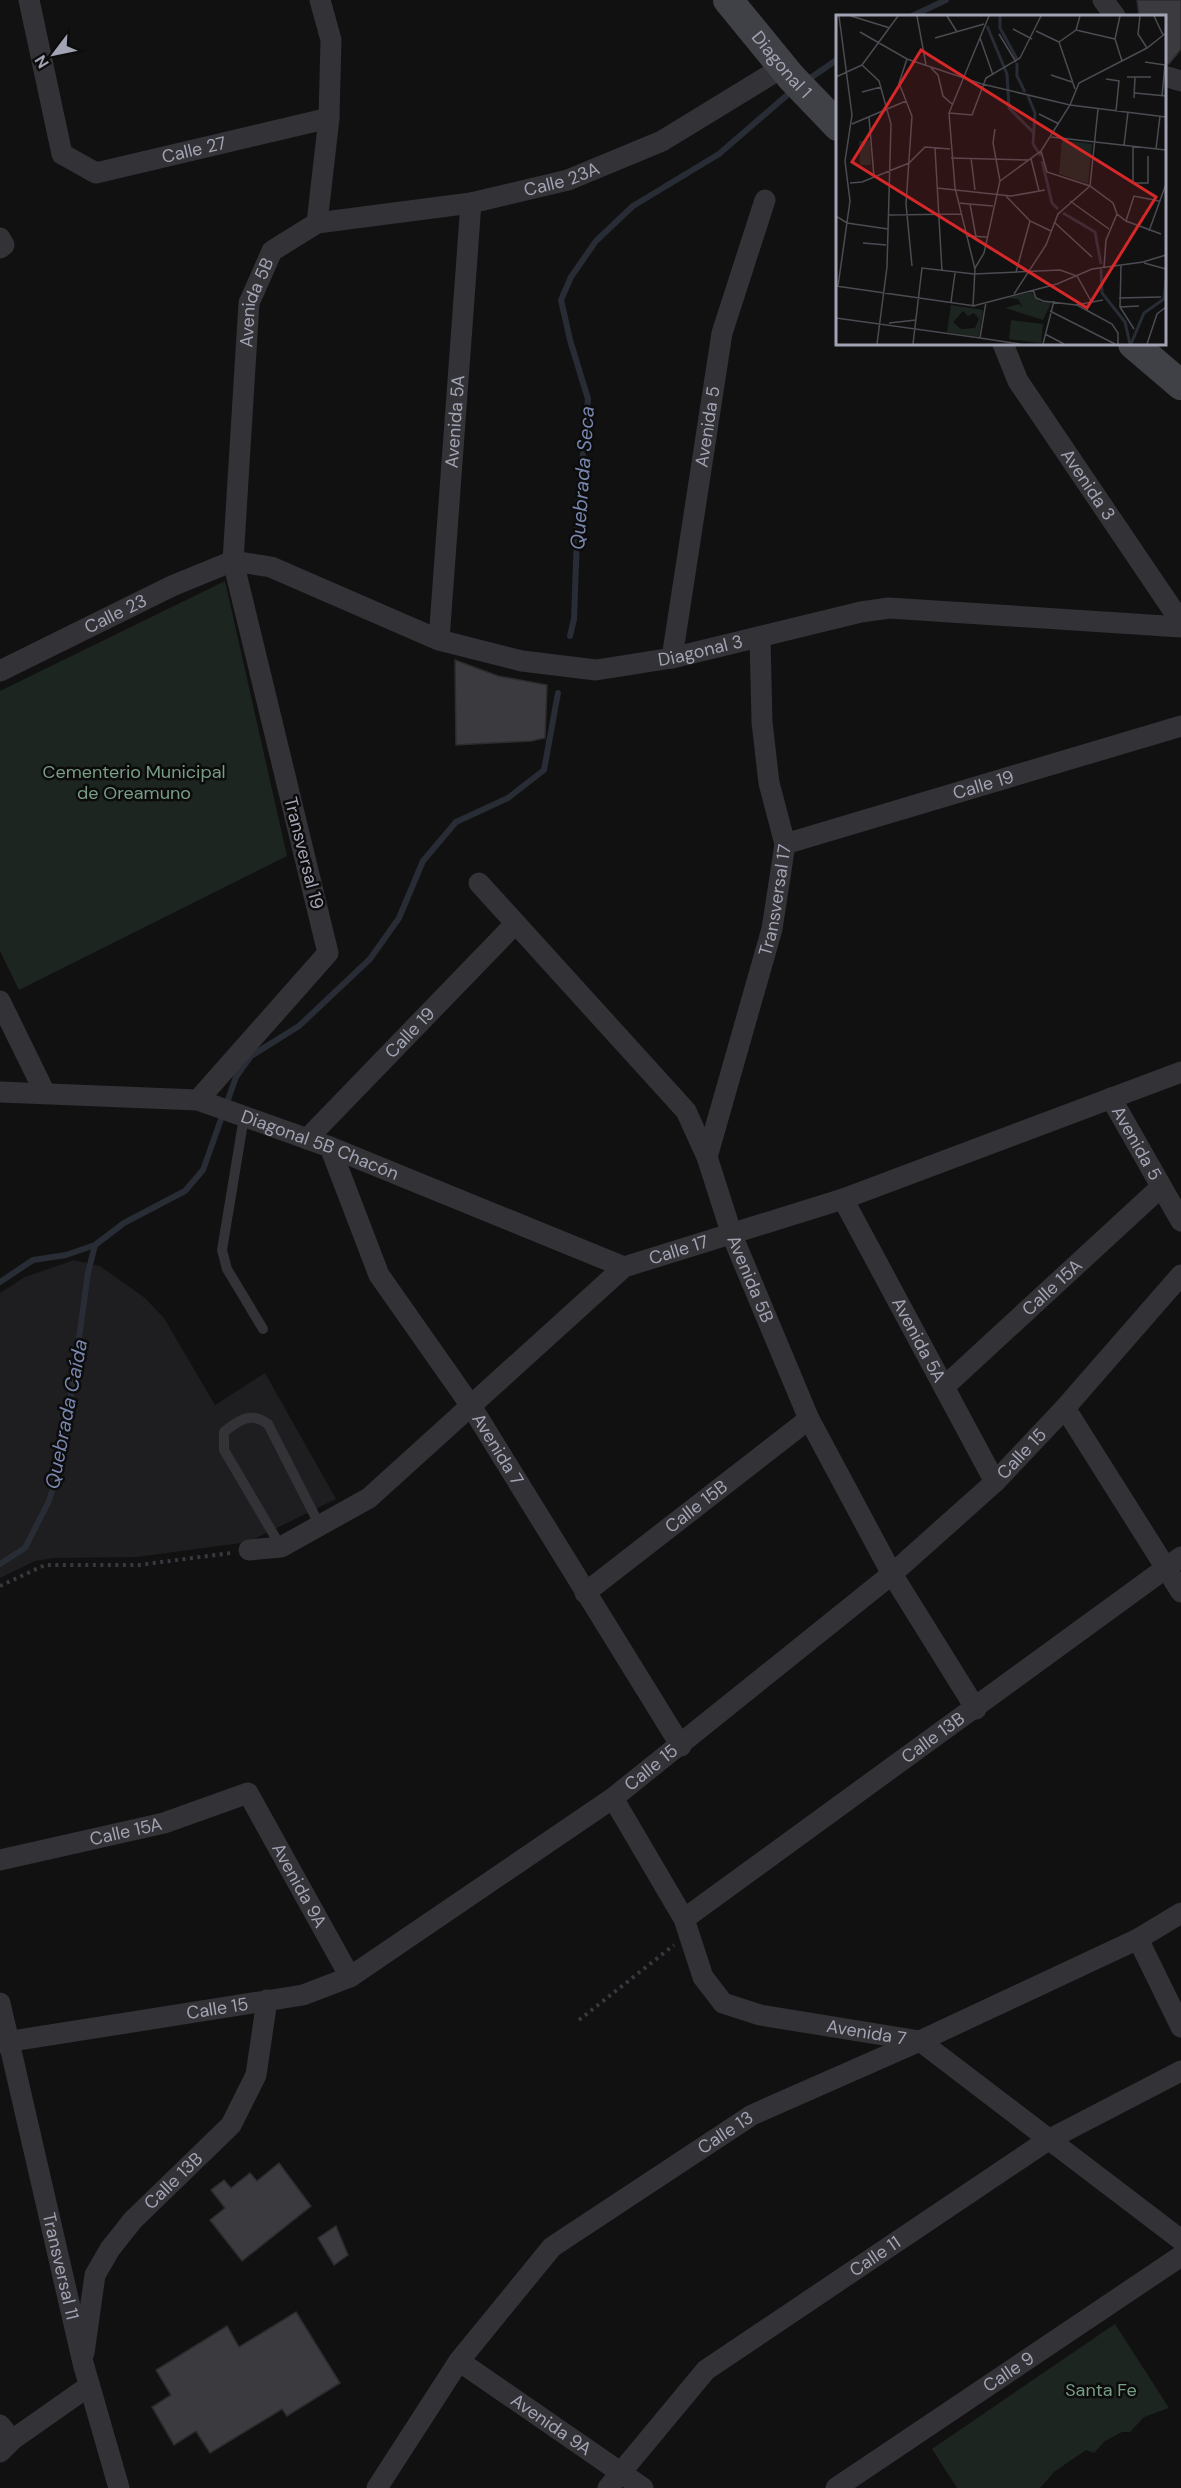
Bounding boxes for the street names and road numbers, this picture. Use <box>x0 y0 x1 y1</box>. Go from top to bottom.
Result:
street label: Diagonal 1 <box>746 26 817 104</box>
street label: Calle 27 <box>159 131 228 169</box>
street label: Calle 23A <box>521 156 603 202</box>
street label: Avenida 5B <box>234 254 280 348</box>
street label: Avenida 5A <box>440 374 470 469</box>
street label: Avenida 5 <box>689 384 726 469</box>
street label: Avenida 3 <box>1055 444 1121 525</box>
street label: Calle 23 <box>80 588 151 639</box>
street label: Diagonal 3 <box>656 629 745 672</box>
street label: Calle 19 <box>950 764 1017 805</box>
street label: Transversal 19 <box>278 794 330 912</box>
street label: Transversal 17 <box>753 843 797 959</box>
street label: Calle 19 <box>379 1002 440 1064</box>
street label: Avenida 5 <box>1106 1102 1167 1185</box>
street label: Diagonal 5B Chacón <box>238 1104 402 1186</box>
street label: Calle 17 <box>646 1230 711 1271</box>
street label: Avenida 5B <box>721 1231 779 1326</box>
street label: Calle 15A <box>1017 1254 1087 1321</box>
street label: Avenida 5A <box>886 1293 951 1387</box>
street label: Avenida 7 <box>466 1409 529 1490</box>
street label: Calle 15 <box>992 1423 1052 1485</box>
street label: Calle 15B <box>660 1474 733 1538</box>
street label: Calle 13B <box>896 1706 970 1769</box>
street label: Calle 15 <box>619 1739 683 1796</box>
street label: Calle 15A <box>87 1812 164 1851</box>
street label: Avenida 9A <box>266 1839 332 1932</box>
street label: Calle 15 <box>185 1992 250 2025</box>
street label: Avenida 7 <box>825 2014 908 2051</box>
street label: Calle 13 <box>693 2105 758 2160</box>
street label: Calle 13B <box>139 2147 208 2215</box>
street label: Transversal 11 <box>37 2210 85 2322</box>
street label: Calle 11 <box>845 2231 905 2282</box>
street label: Calle 9 <box>978 2346 1039 2398</box>
street label: Avenida 9A <box>506 2388 596 2461</box>

